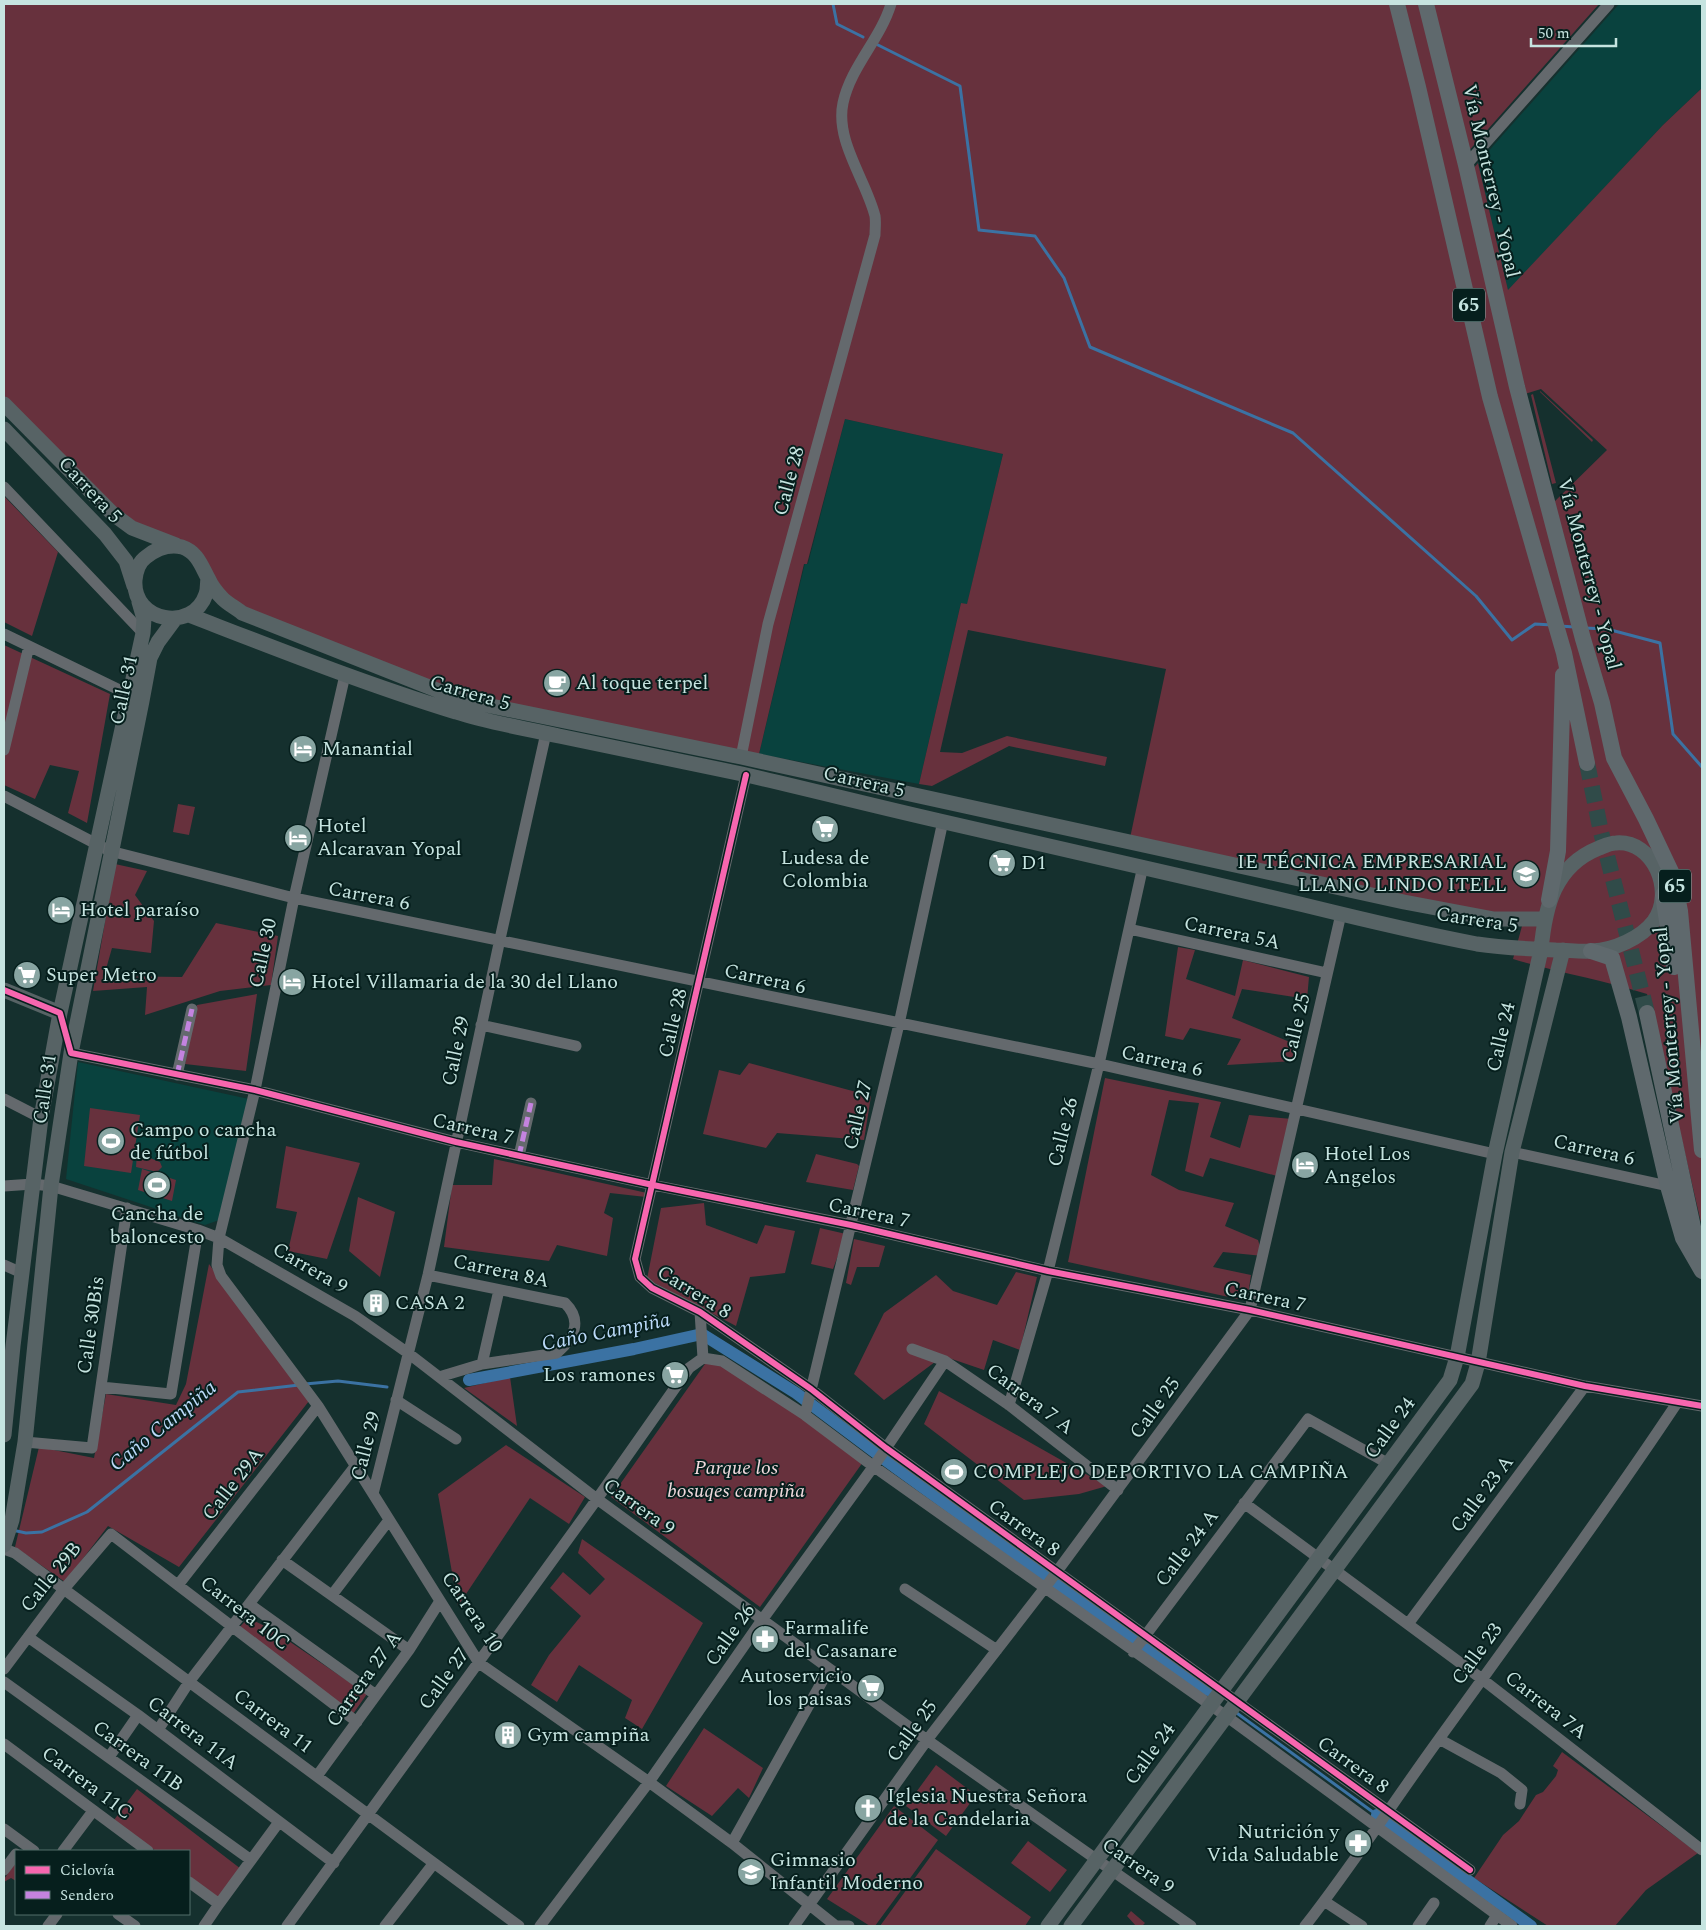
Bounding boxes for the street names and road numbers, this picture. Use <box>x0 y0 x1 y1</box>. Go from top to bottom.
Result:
street label: Vía Monterrey - Yopal <box>1454 81 1528 281</box>
road number: 65 <box>1453 288 1485 322</box>
street label: Calle 28 <box>765 443 813 519</box>
street label: Carrera 5 <box>51 449 129 531</box>
street label: Vía Monterrey - Yopal <box>1549 475 1629 673</box>
street label: Calle 31 <box>102 652 146 728</box>
street label: Carrera 5 <box>426 667 514 719</box>
street label: Carrera 5 <box>820 758 908 806</box>
road number: 65 <box>1659 869 1691 902</box>
street label: Carrera 6 <box>326 873 412 919</box>
street label: Carrera 5 <box>1434 899 1520 941</box>
street label: Carrera 5A <box>1181 908 1283 958</box>
street label: Calle 30 <box>241 915 285 991</box>
street label: Vía Monterrey - Yopal <box>1645 925 1693 1125</box>
street label: Carrera 6 <box>721 956 809 1002</box>
street label: Calle 28 <box>650 985 696 1061</box>
street label: Calle 25 <box>1273 990 1319 1066</box>
street label: Calle 24 <box>1478 999 1524 1075</box>
street label: Calle 29 <box>434 1013 478 1089</box>
street label: Carrera 6 <box>1118 1037 1206 1085</box>
street label: Calle 31 <box>25 1052 65 1126</box>
street label: Calle 27 <box>835 1077 881 1153</box>
street label: Calle 26 <box>1040 1094 1086 1170</box>
street label: Carrera 7 <box>429 1105 517 1153</box>
street label: Carrera 6 <box>1550 1126 1638 1174</box>
street label: Carrera 7 <box>825 1190 913 1236</box>
street label: Carrera 9 <box>267 1234 353 1302</box>
street label: Carrera 8A <box>450 1246 552 1296</box>
street label: Carrera 8 <box>651 1257 737 1327</box>
street label: Calle 30Bis <box>69 1274 113 1376</box>
street label: Carrera 7 <box>1221 1274 1309 1320</box>
street label: Carrera 7 A <box>980 1356 1080 1442</box>
street label: Calle 25 <box>1122 1371 1188 1445</box>
street label: Calle 24 <box>1357 1391 1423 1465</box>
street label: Calle 29 <box>343 1408 389 1484</box>
street label: Calle 29A <box>195 1441 271 1527</box>
street label: Calle 23 A <box>1443 1449 1521 1539</box>
street label: Carrera 9 <box>597 1471 681 1543</box>
street label: Carrera 8 <box>982 1492 1066 1564</box>
street label: Calle 24 A <box>1148 1503 1226 1593</box>
street label: Calle 29B <box>13 1535 89 1619</box>
street label: Carrera 10 <box>434 1565 510 1659</box>
street label: Carrera 10C <box>193 1568 297 1658</box>
street label: Calle 26 <box>697 1597 763 1673</box>
street label: Calle 23 <box>1444 1617 1510 1691</box>
street label: Carrera 27 A <box>319 1625 409 1733</box>
street label: Calle 27 <box>411 1642 477 1716</box>
street label: Carrera 7A <box>1498 1663 1594 1747</box>
street label: Carrera 11 <box>227 1681 319 1761</box>
street label: Carrera 11A <box>141 1689 245 1777</box>
street label: Calle 25 <box>879 1694 945 1768</box>
street label: Carrera 11B <box>86 1713 190 1799</box>
street label: Calle 24 <box>1117 1717 1183 1791</box>
street label: Carrera 8 <box>1311 1729 1395 1801</box>
street label: Carrera 11C <box>35 1739 139 1827</box>
street label: Carrera 9 <box>1095 1830 1181 1902</box>

